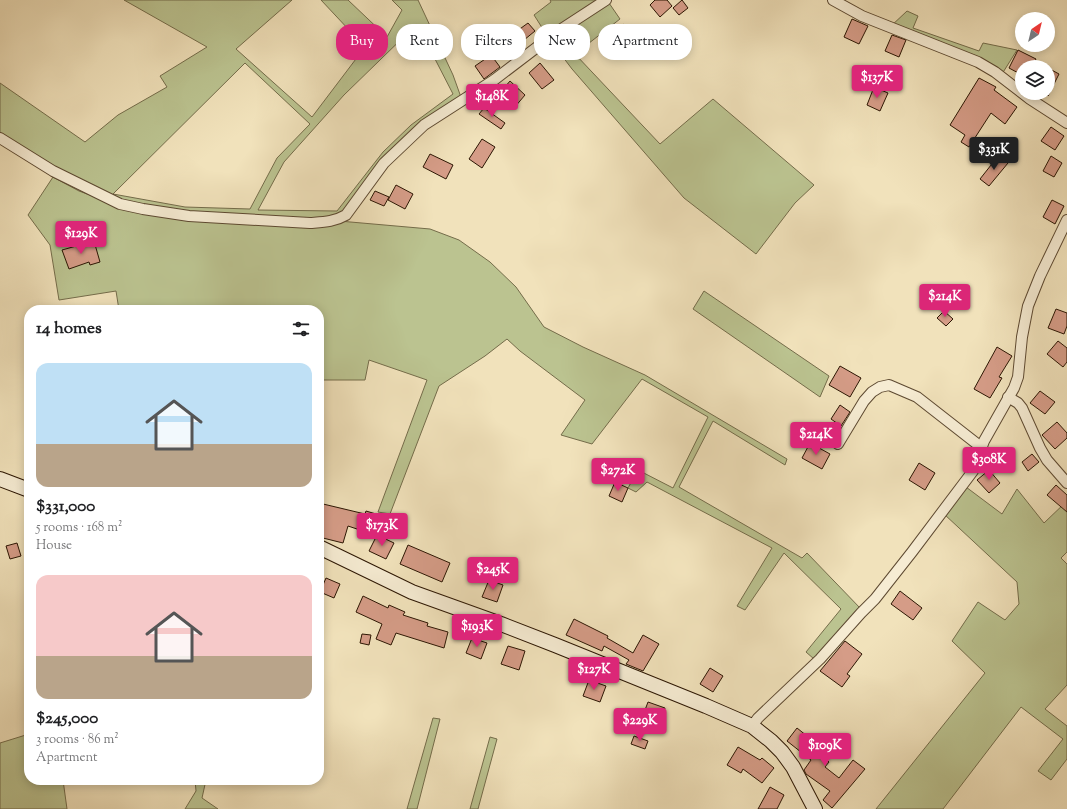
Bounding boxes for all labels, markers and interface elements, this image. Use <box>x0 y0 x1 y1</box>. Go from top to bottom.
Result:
north arrow <box>1015 12 1055 52</box>
map controls <box>1015 12 1055 100</box>
chip: Buy <box>336 24 388 60</box>
chip: Rent <box>396 24 453 60</box>
chip: Filters <box>461 24 526 60</box>
chip: New <box>534 24 590 60</box>
chip: Apartment <box>598 24 692 60</box>
button: layers <box>1015 60 1055 100</box>
pin: $137K <box>849 65 905 99</box>
text: $137K <box>861 69 893 87</box>
pin: $148K <box>464 84 520 118</box>
text: $148K <box>475 88 509 106</box>
pin: $331K <box>966 137 1022 171</box>
text: $331K <box>978 141 1010 159</box>
pin: $129K <box>53 221 109 255</box>
text: $129K <box>64 225 98 243</box>
pin: $214K <box>917 284 973 318</box>
text: $214K <box>928 288 962 306</box>
text: 14 homes <box>36 317 102 341</box>
icon: filters <box>290 318 312 340</box>
icon: home <box>138 389 210 461</box>
pin: $214K <box>788 422 844 456</box>
text: $214K <box>799 426 833 444</box>
pin: $308K <box>961 447 1017 481</box>
text: $308K <box>972 451 1006 469</box>
pin: $272K <box>590 458 646 492</box>
text: $272K <box>601 462 635 480</box>
text: $331,000 <box>36 495 95 519</box>
pin: $173K <box>354 513 410 547</box>
text: $173K <box>366 517 398 535</box>
text: 5 rooms · 168 m² <box>36 519 122 537</box>
text: House <box>36 537 72 555</box>
pin: $245K <box>465 557 521 591</box>
text: $245K <box>476 561 510 579</box>
icon: home <box>138 601 210 673</box>
pin: $193K <box>449 614 505 648</box>
text: $193K <box>461 618 493 636</box>
pin: $127K <box>566 657 622 691</box>
text: $127K <box>577 661 611 679</box>
text: $245,000 <box>36 707 98 731</box>
pin: $229K <box>612 708 668 742</box>
text: $229K <box>623 712 657 730</box>
text: 3 rooms · 86 m² <box>36 731 119 749</box>
pin: $109K <box>797 733 853 767</box>
text: $109K <box>808 737 842 755</box>
text: Apartment <box>36 749 97 767</box>

